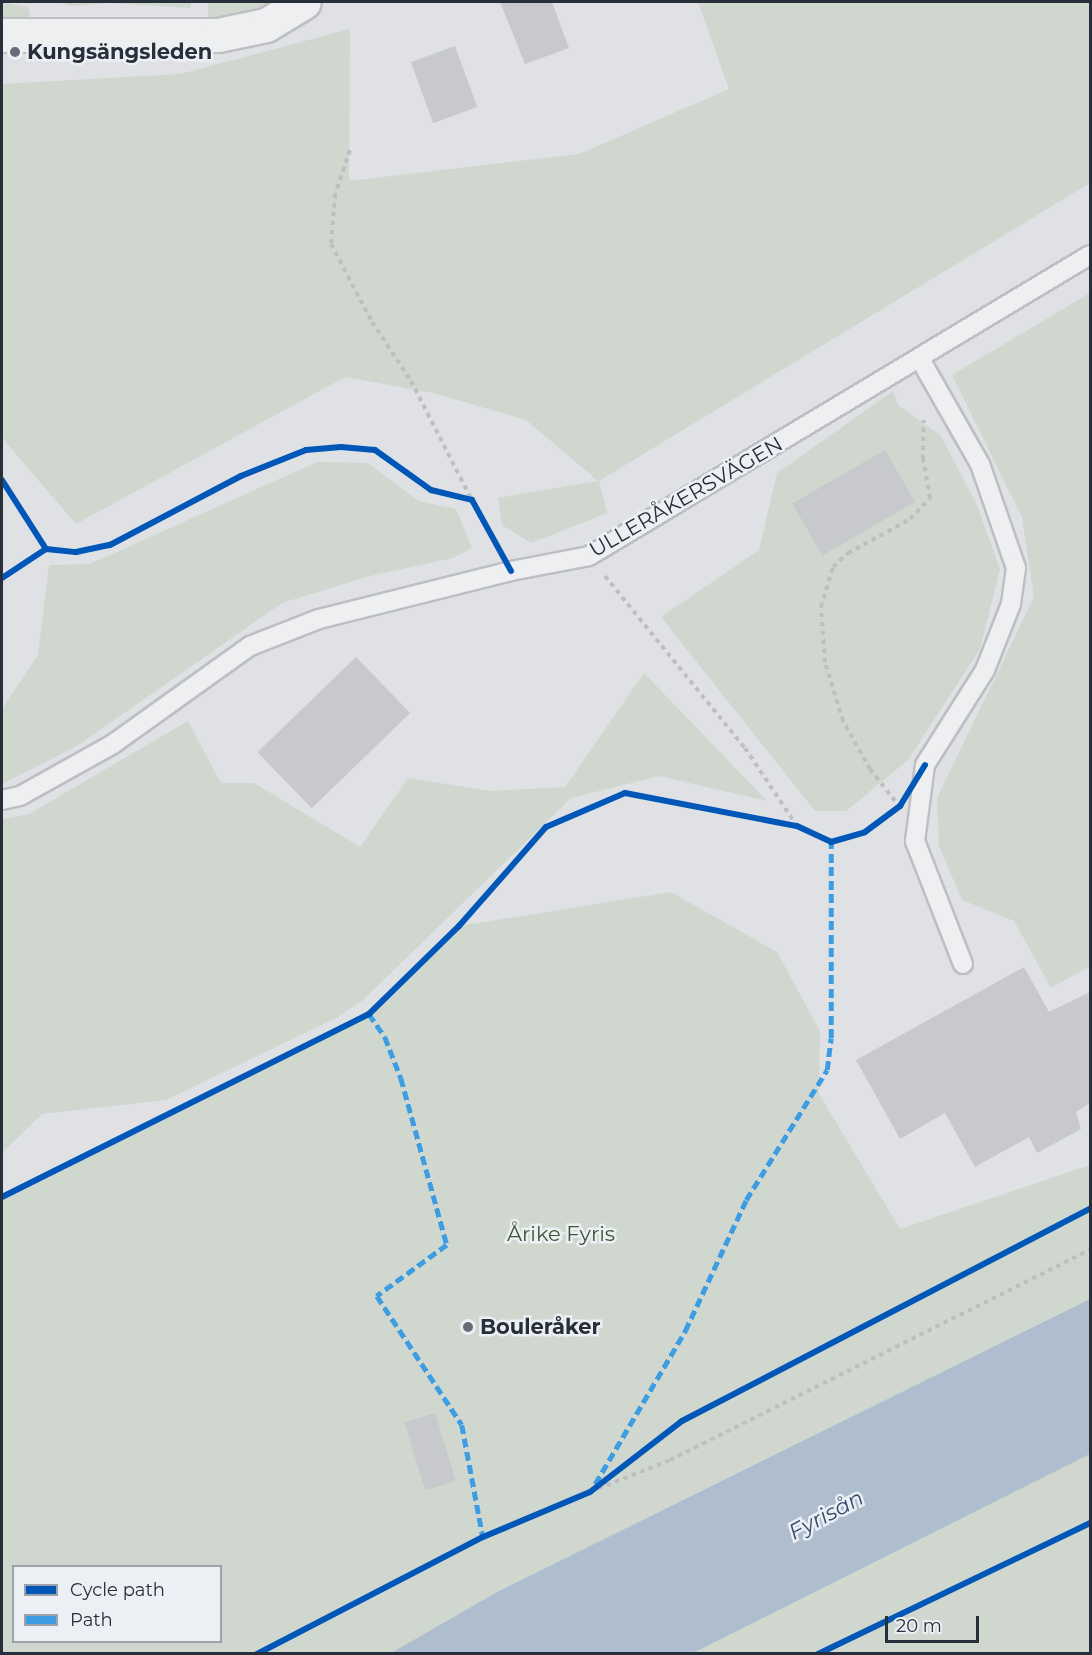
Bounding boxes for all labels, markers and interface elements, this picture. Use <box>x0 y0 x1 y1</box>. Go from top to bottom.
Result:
place label: Kungsängsleden <box>27 39 212 65</box>
marker: Kungsängsleden <box>8 45 22 59</box>
street label: ULLERÅKERSVÄGEN <box>585 431 787 563</box>
park label: Årike Fyris <box>507 1221 615 1247</box>
place label: Bouleråker <box>480 1314 601 1340</box>
marker: Bouleråker <box>461 1320 475 1334</box>
water label: Fyrisån <box>784 1484 868 1546</box>
legend <box>12 1565 222 1643</box>
text: Cycle path <box>70 1579 165 1601</box>
scale bar <box>888 1604 982 1642</box>
text: Path <box>70 1609 113 1631</box>
text: 20 m <box>896 1615 942 1637</box>

